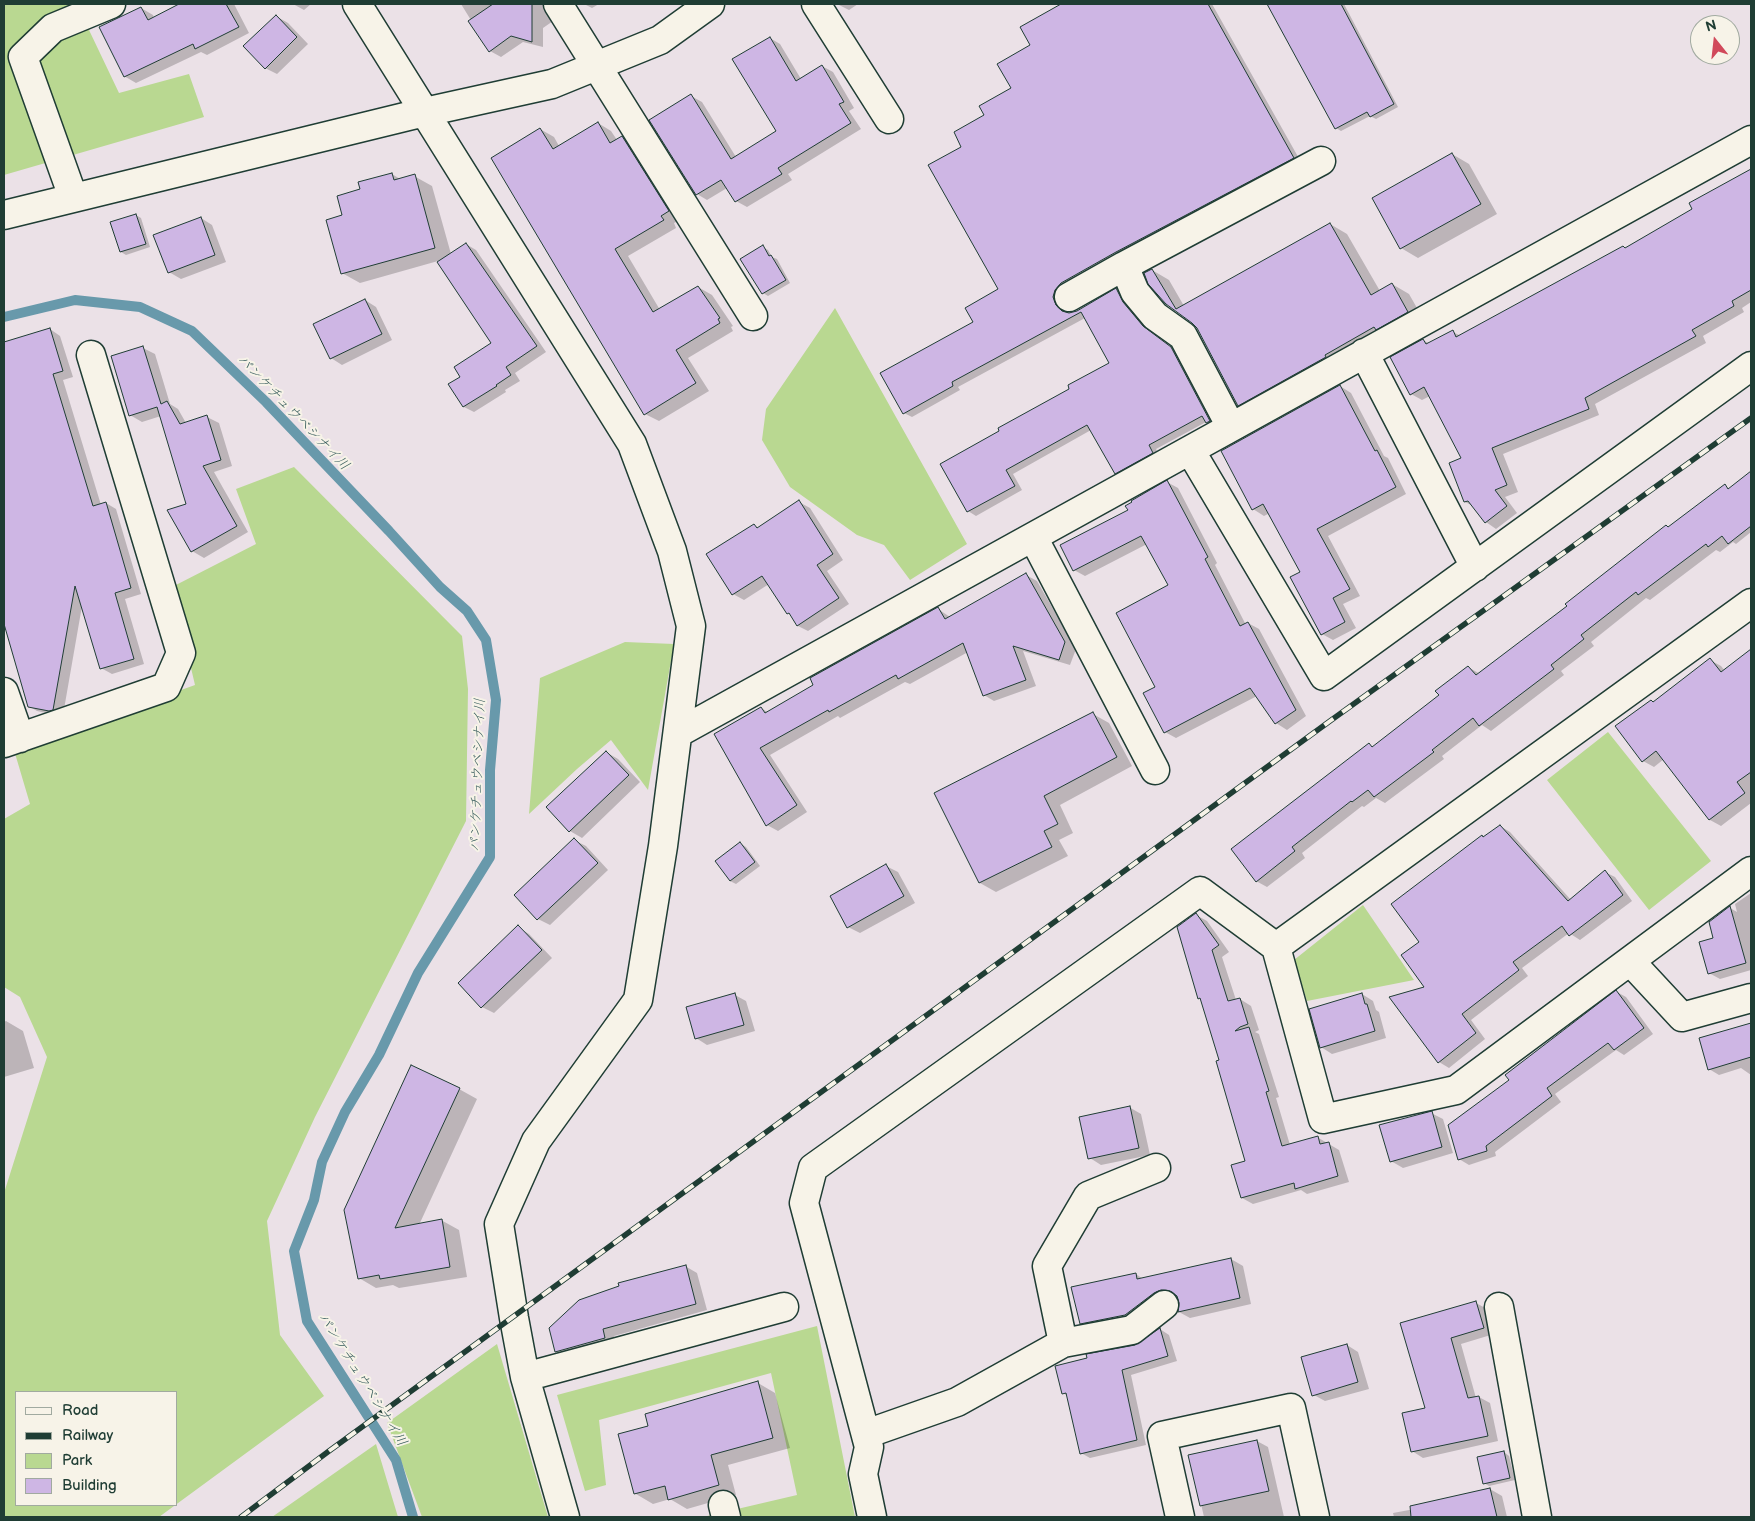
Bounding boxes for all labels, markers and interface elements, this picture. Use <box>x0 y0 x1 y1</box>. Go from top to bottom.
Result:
north arrow <box>1690 15 1740 65</box>
text: N <box>1704 16 1718 36</box>
water label: パンケチュウベシナイ川 <box>233 352 353 474</box>
water label: パンケチュウベシナイ川 <box>467 698 489 852</box>
water label: パンケチュウベシナイ川 <box>314 1310 410 1450</box>
legend <box>15 1391 178 1506</box>
text: Road <box>62 1401 98 1420</box>
text: Railway <box>62 1426 113 1445</box>
text: Park <box>62 1451 92 1470</box>
text: Building <box>62 1476 117 1495</box>

